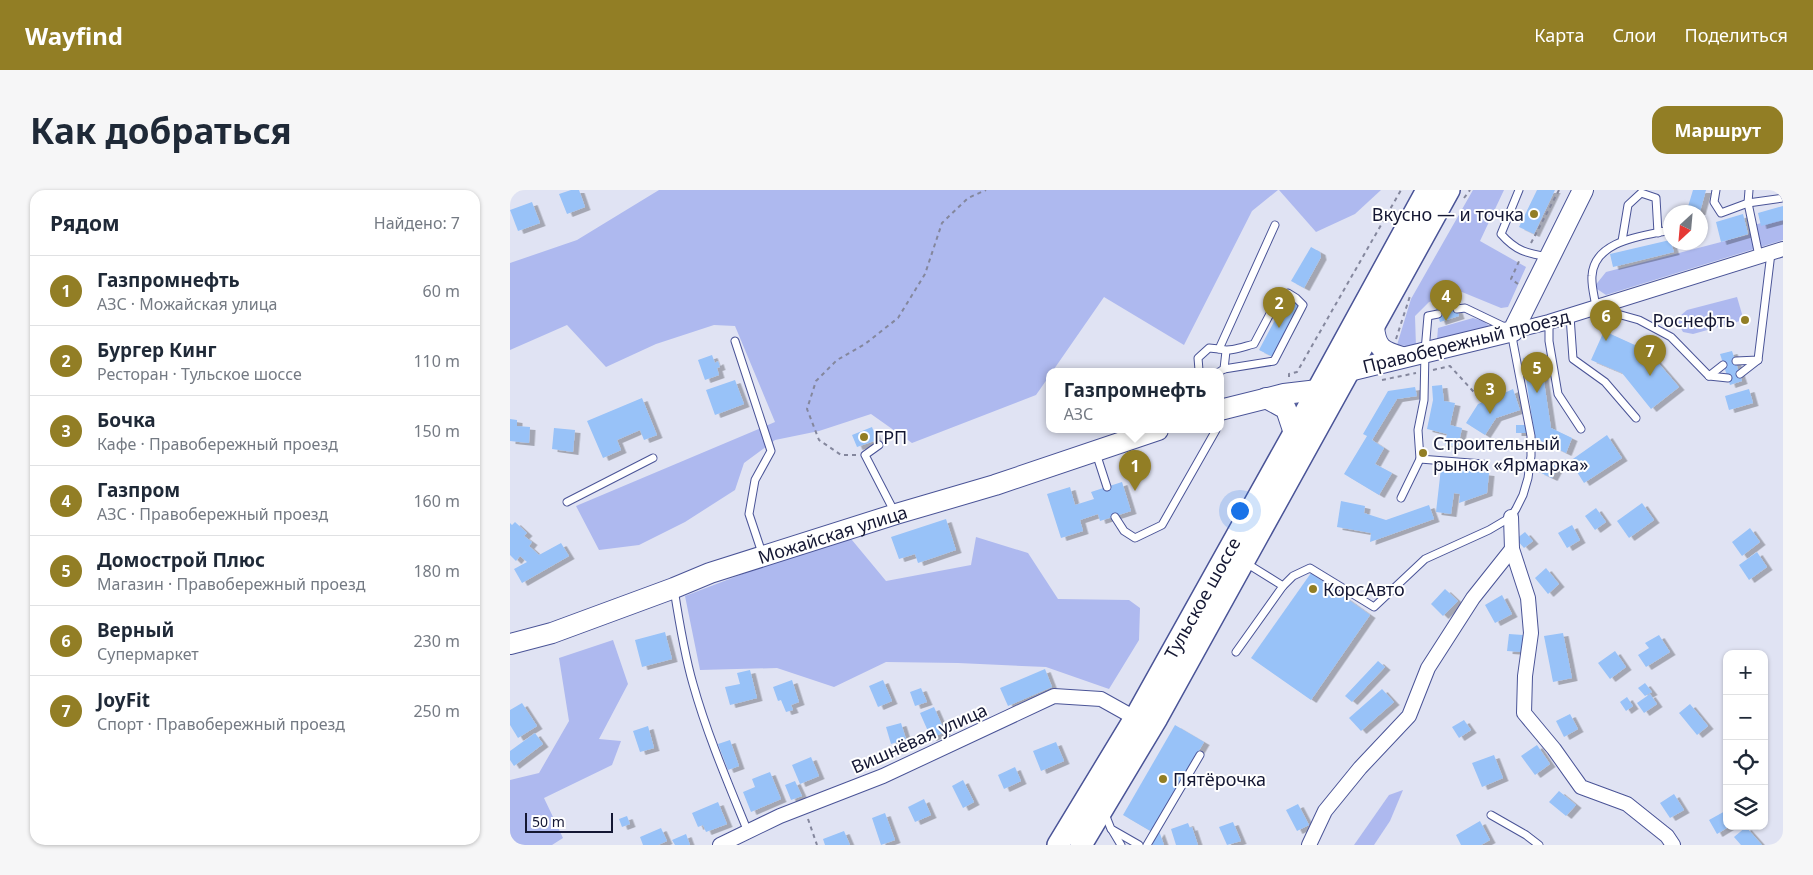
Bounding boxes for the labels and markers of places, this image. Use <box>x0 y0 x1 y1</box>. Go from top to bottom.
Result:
place label: Вкусно — и точка <box>1372 202 1524 226</box>
marker: Вкусно — и точка <box>1528 208 1540 220</box>
pin: 4 <box>1430 280 1462 321</box>
pin: 2 <box>1263 287 1295 328</box>
pin: 6 <box>1590 300 1622 341</box>
place label: Роснефть <box>1652 308 1735 332</box>
marker: Роснефть <box>1739 314 1751 326</box>
pin: 7 <box>1634 335 1666 376</box>
pin: 5 <box>1521 352 1553 393</box>
pin: 3 <box>1474 373 1506 414</box>
place label: ГРП <box>874 425 907 449</box>
marker: ГРП <box>858 431 870 443</box>
place label: Строительный рынок «Ярмарка» <box>1433 431 1588 476</box>
marker: Строительный рынок «Ярмарка» <box>1417 447 1429 459</box>
pin: 1 <box>1119 450 1151 491</box>
place label: КорсАвто <box>1323 577 1405 601</box>
marker: КорсАвто <box>1307 583 1319 595</box>
place label: Пятёрочка <box>1173 767 1266 791</box>
marker: Пятёрочка <box>1157 773 1169 785</box>

